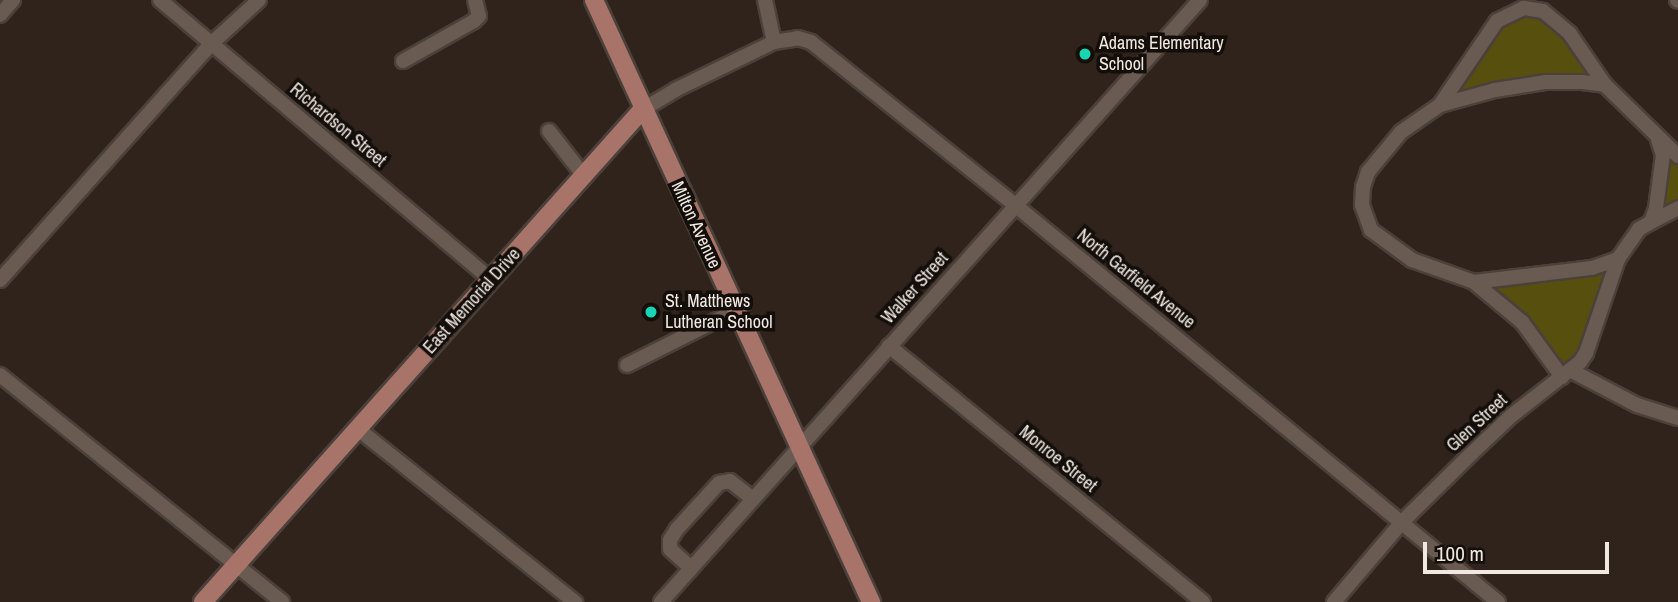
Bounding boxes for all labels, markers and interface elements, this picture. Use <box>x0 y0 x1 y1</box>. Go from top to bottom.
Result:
place label: Adams Elementary School <box>1099 33 1224 76</box>
marker: Adams Elementary School <box>1077 46 1093 62</box>
street label: Richardson Street <box>285 78 391 172</box>
street label: Milton Avenue <box>666 178 726 272</box>
street label: North Garfield Avenue <box>1072 224 1200 334</box>
street label: East Memorial Drive <box>419 244 525 358</box>
street label: Walker Street <box>877 248 953 328</box>
place label: St. Matthews Lutheran School <box>665 291 772 334</box>
marker: St. Matthews Lutheran School <box>643 304 659 320</box>
street label: Glen Street <box>1442 390 1512 456</box>
street label: Monroe Street <box>1015 421 1101 497</box>
scale bar <box>1426 528 1612 572</box>
text: 100 m <box>1436 539 1484 568</box>

